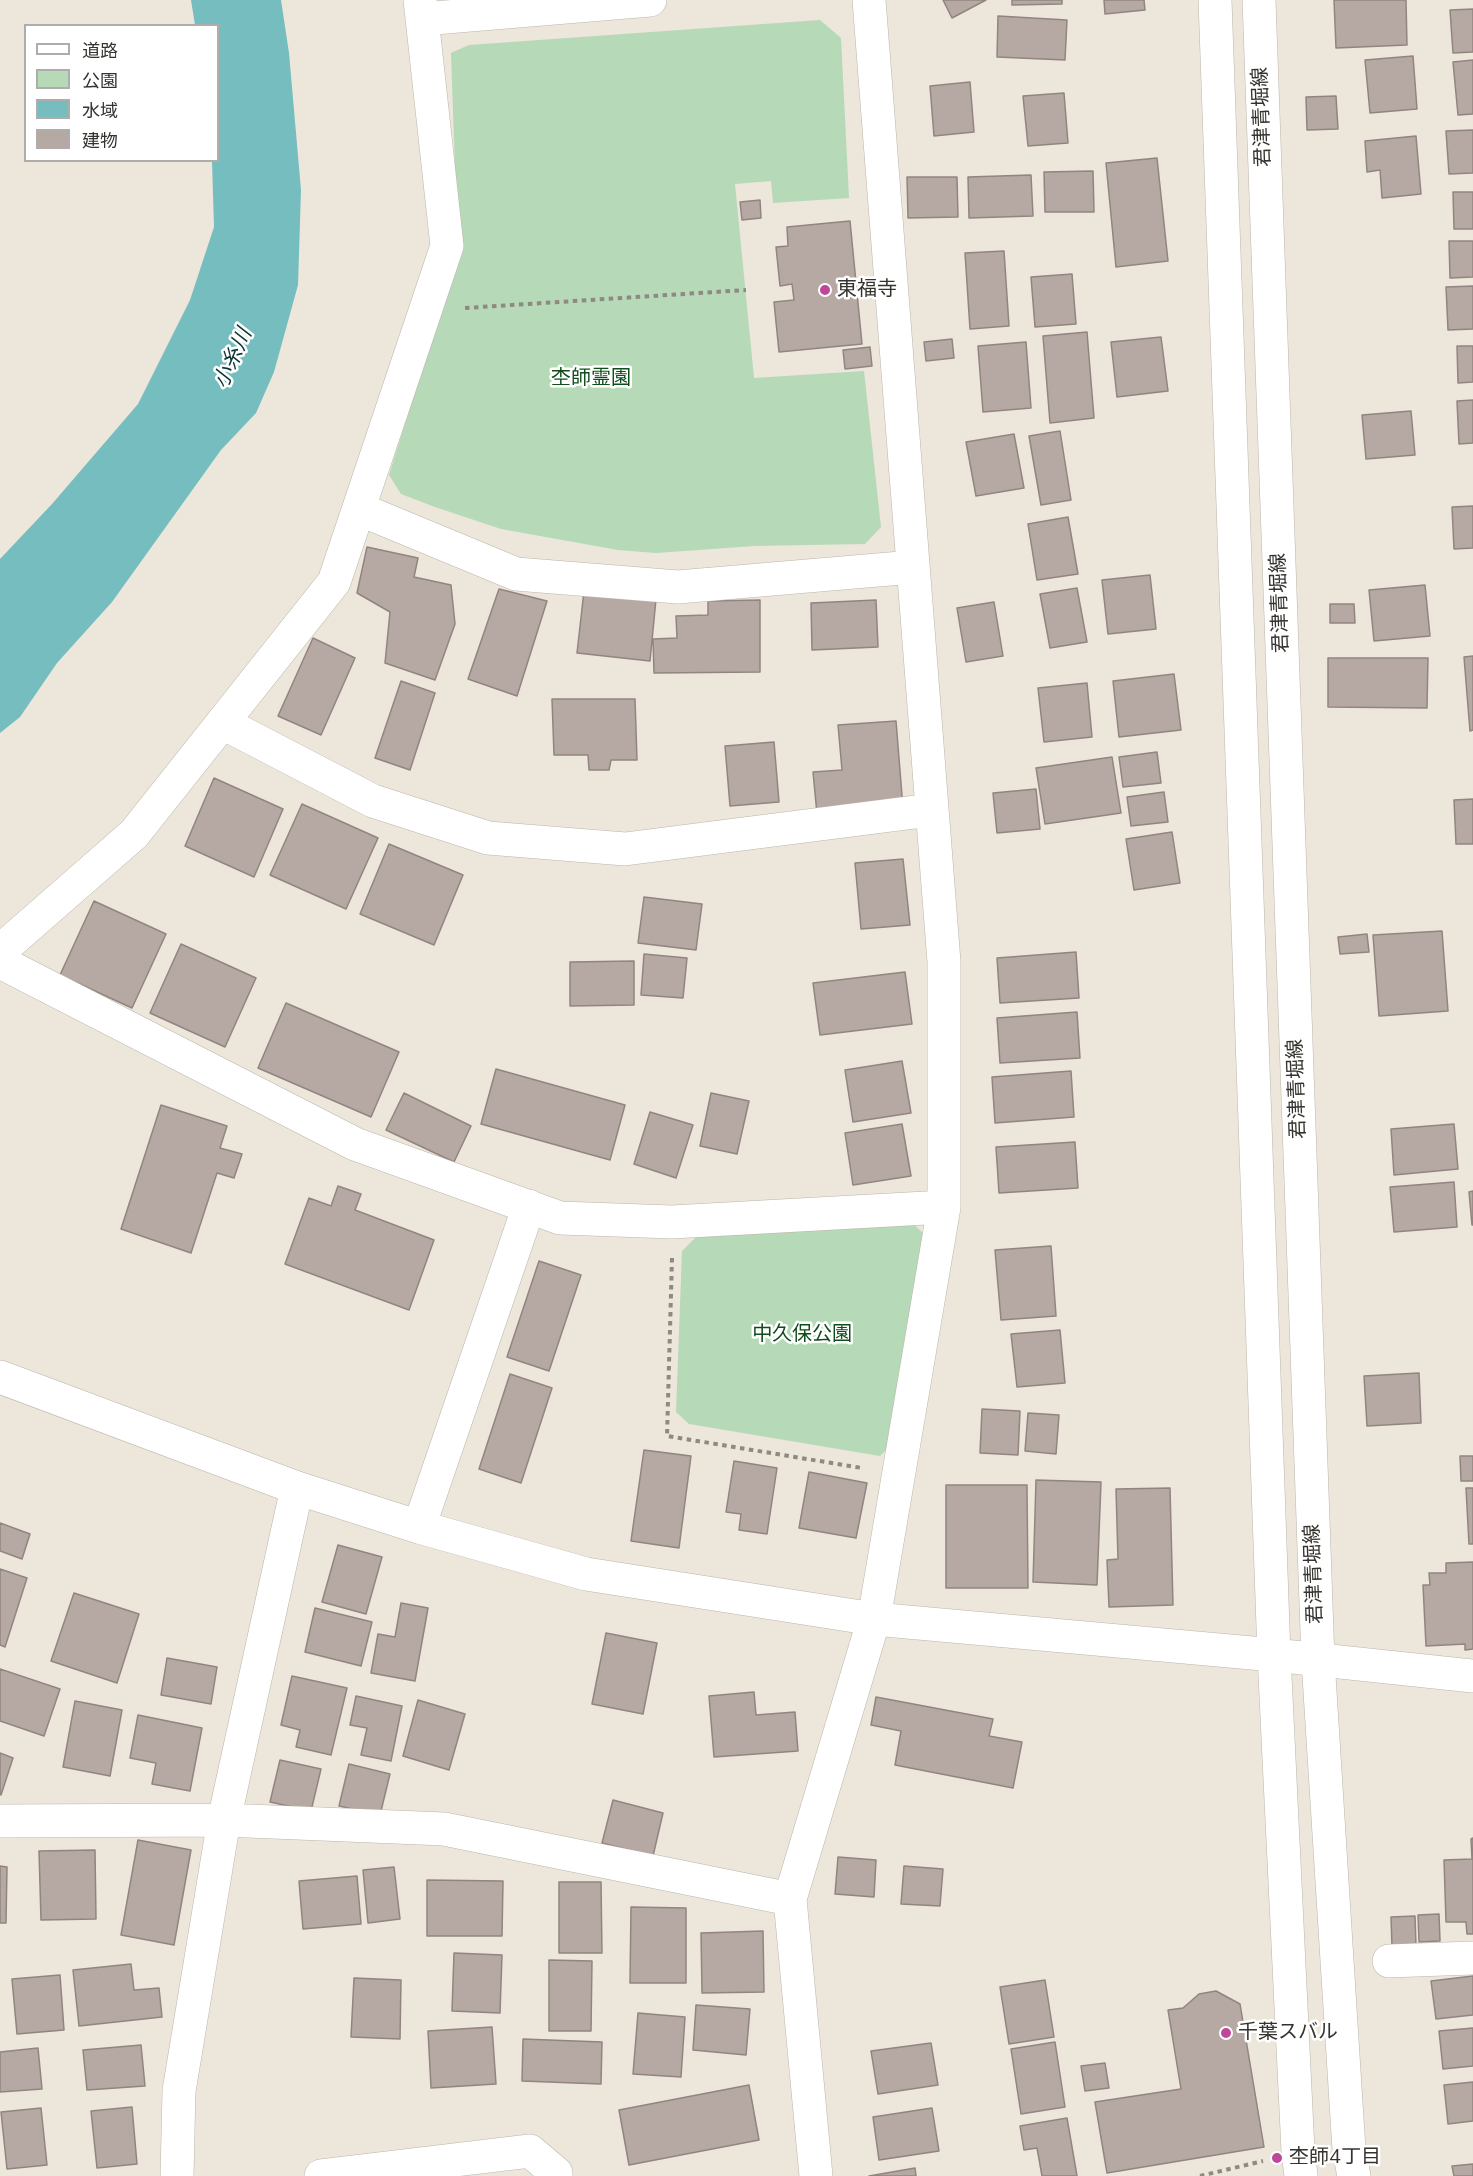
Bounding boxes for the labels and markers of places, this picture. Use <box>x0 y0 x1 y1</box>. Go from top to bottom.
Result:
place label: 東福寺 <box>837 278 897 302</box>
marker: 東福寺 <box>818 283 832 297</box>
place label: 千葉スバル <box>1238 2021 1338 2045</box>
marker: 千葉スバル <box>1219 2026 1233 2040</box>
place label: 杢師4丁目 <box>1289 2146 1381 2170</box>
marker: 杢師4丁目 <box>1270 2151 1284 2165</box>

